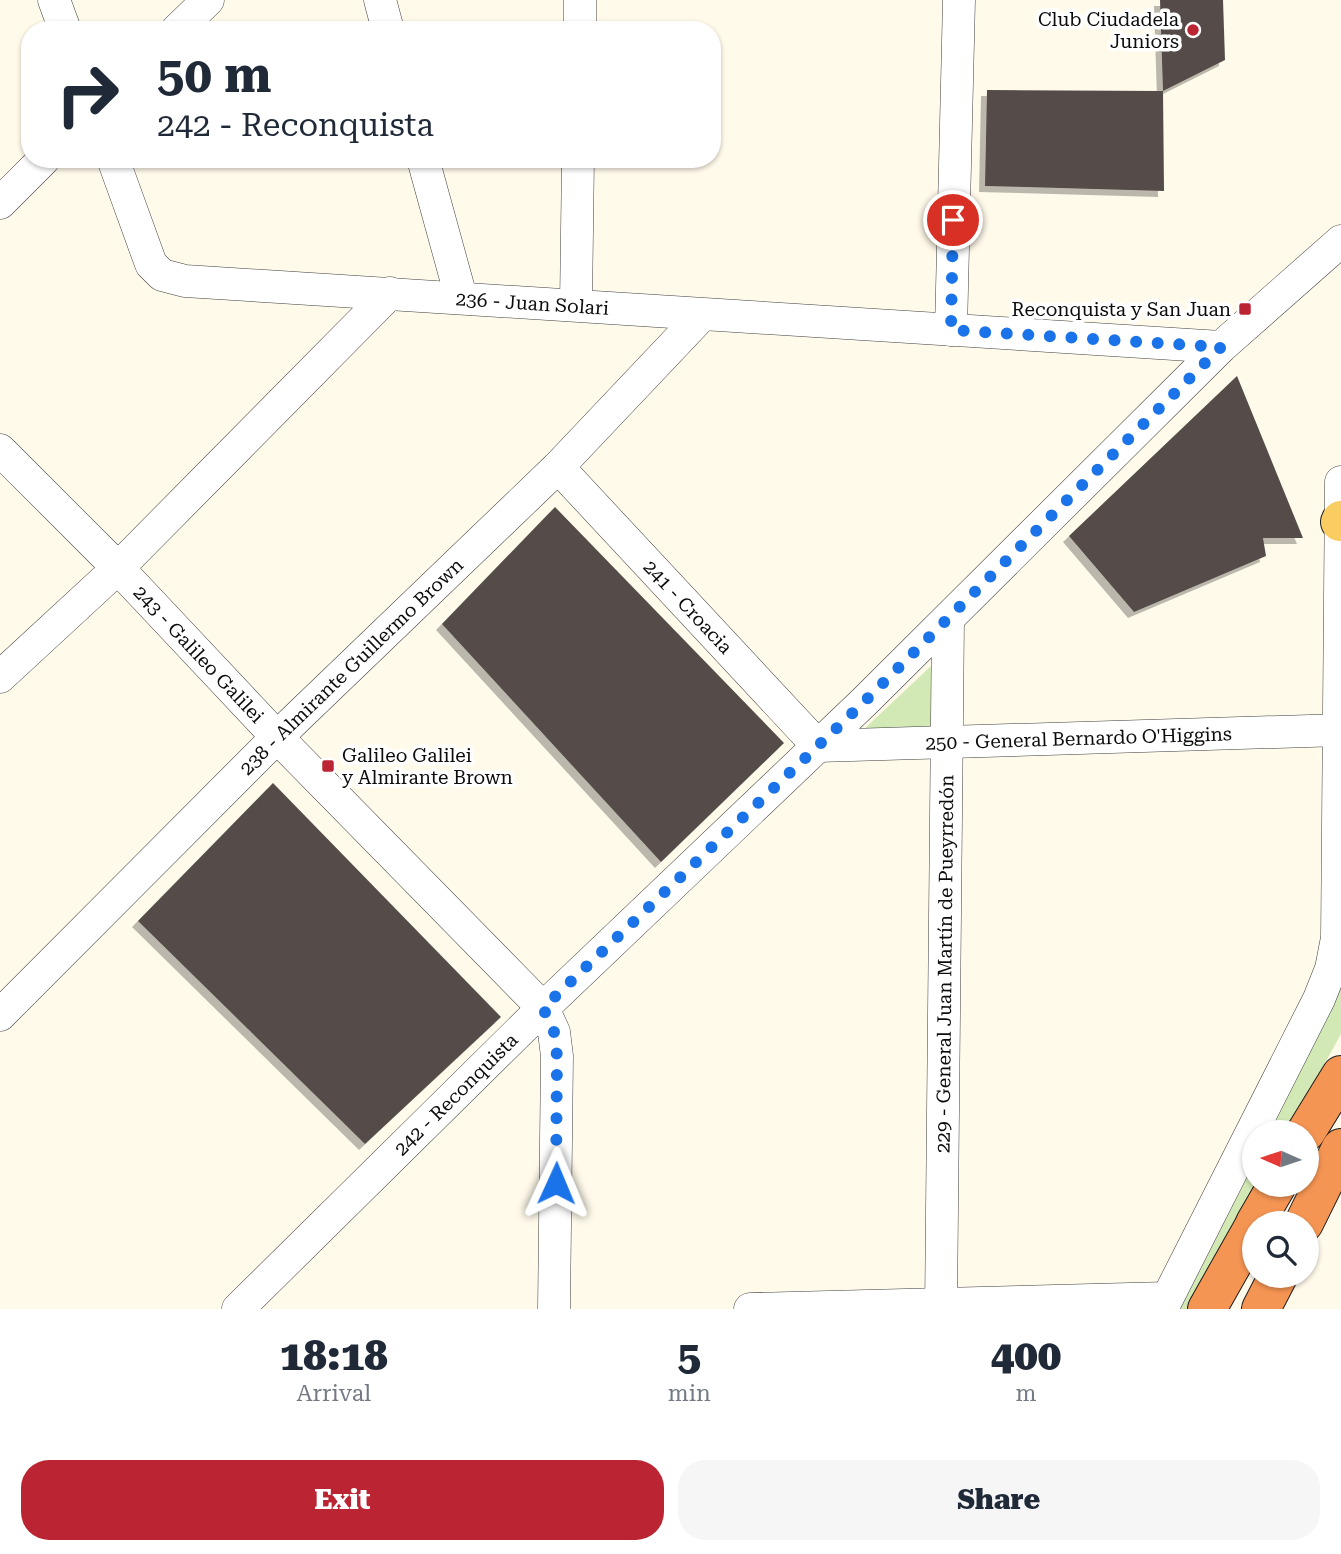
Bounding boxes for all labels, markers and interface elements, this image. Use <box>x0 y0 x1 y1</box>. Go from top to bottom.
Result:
place label: Club Ciudadela Juniors <box>1038 8 1180 53</box>
marker: Club Ciudadela Juniors <box>1185 22 1201 38</box>
text: 50 m <box>157 47 272 104</box>
icon: right <box>42 49 133 140</box>
text: 242 - Reconquista <box>157 106 434 144</box>
pin <box>923 190 983 250</box>
icon: arrive <box>934 201 972 239</box>
street label: 236 - Juan Solari <box>455 287 610 320</box>
place label: Reconquista y San Juan <box>1012 298 1231 321</box>
marker: Reconquista y San Juan <box>1237 301 1253 317</box>
street label: 238 - Almirante Guillermo Brown <box>235 553 468 780</box>
street label: 241 - Croacia <box>639 555 738 659</box>
street label: 243 - Galileo Galilei <box>129 581 269 728</box>
street label: 250 - General Bernardo O'Higgins <box>925 722 1232 755</box>
place label: Galileo Galilei y Almirante Brown <box>342 744 513 789</box>
marker: Galileo Galilei y Almirante Brown <box>320 758 336 774</box>
street label: 229 - General Juan Martín de Pueyrredón <box>932 775 958 1153</box>
street label: 242 - Reconquista <box>390 1028 523 1160</box>
north arrow <box>1242 1120 1320 1197</box>
map controls <box>1242 1120 1319 1288</box>
position arrow <box>519 1146 593 1220</box>
button: search <box>1242 1211 1319 1288</box>
text: 18:18 <box>280 1331 388 1380</box>
text: 5 <box>677 1331 701 1380</box>
text: 400 <box>991 1331 1061 1380</box>
text: Arrival <box>296 1380 371 1407</box>
text: min <box>668 1380 711 1407</box>
text: m <box>1015 1380 1036 1407</box>
button: Exit <box>21 1460 664 1540</box>
button: Share <box>678 1460 1320 1540</box>

